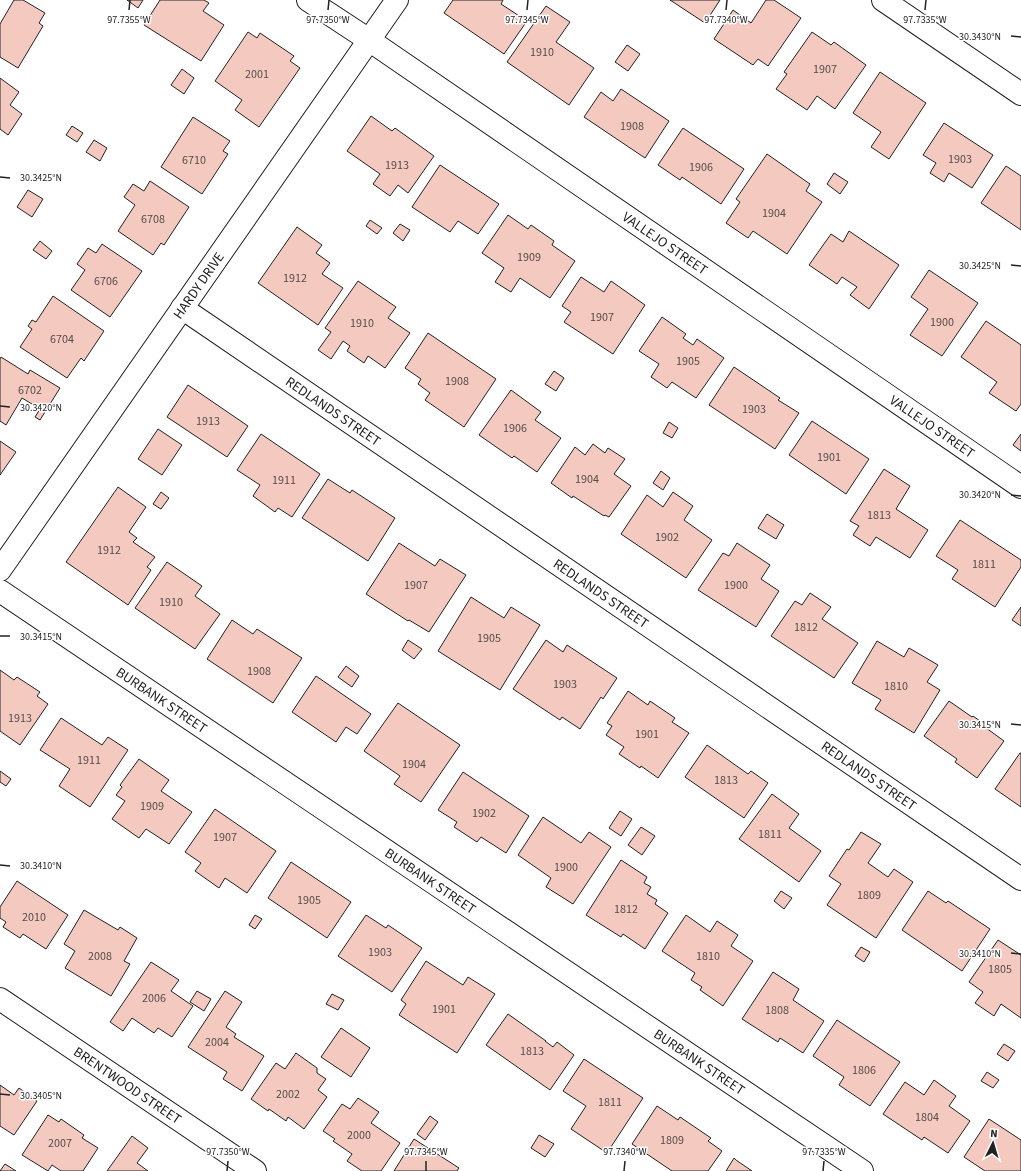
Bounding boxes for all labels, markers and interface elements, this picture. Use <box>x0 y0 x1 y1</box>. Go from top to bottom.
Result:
text: 97.7355°W <box>107 13 151 27</box>
text: 97.7350°W <box>306 13 350 27</box>
text: 97.7345°W <box>505 13 549 27</box>
text: 97.7340°W <box>704 13 748 27</box>
text: 97.7335°W <box>903 13 947 27</box>
text: 30.3430°N <box>959 30 1001 44</box>
house number: 1910 <box>530 44 554 61</box>
house number: 1907 <box>813 61 837 78</box>
house number: 2001 <box>245 66 269 83</box>
house number: 1908 <box>620 118 644 135</box>
house number: 1903 <box>948 151 972 168</box>
house number: 6710 <box>182 152 206 169</box>
house number: 1913 <box>385 157 409 174</box>
house number: 1906 <box>689 159 713 176</box>
text: 30.3425°N <box>20 171 62 185</box>
house number: 1904 <box>762 205 786 222</box>
street label: VALLEJO STREET <box>618 207 712 280</box>
house number: 6708 <box>141 211 165 228</box>
street label: HARDY DRIVE <box>169 248 229 323</box>
house number: 1909 <box>517 249 541 266</box>
text: 30.3425°N <box>959 259 1001 273</box>
house number: 1912 <box>283 270 307 287</box>
house number: 6706 <box>94 273 118 290</box>
house number: 1907 <box>590 309 614 326</box>
house number: 1900 <box>930 314 954 331</box>
house number: 1910 <box>350 315 374 332</box>
house number: 6704 <box>50 331 74 348</box>
house number: 1905 <box>676 353 700 370</box>
street label: REDLANDS STREET <box>281 372 385 452</box>
house number: 1908 <box>445 373 469 390</box>
house number: 6702 <box>18 382 42 399</box>
street label: VALLEJO STREET <box>885 391 979 464</box>
text: 30.3420°N <box>20 401 62 415</box>
house number: 1903 <box>742 401 766 418</box>
house number: 1913 <box>196 413 220 430</box>
house number: 1906 <box>503 420 527 437</box>
house number: 1901 <box>817 449 841 466</box>
house number: 1904 <box>575 471 599 488</box>
house number: 1911 <box>272 472 296 489</box>
text: 30.3420°N <box>959 488 1001 502</box>
house number: 1813 <box>867 507 891 524</box>
house number: 1902 <box>655 529 679 546</box>
house number: 1912 <box>97 542 121 559</box>
street label: REDLANDS STREET <box>549 554 653 634</box>
house number: 1811 <box>972 556 996 573</box>
house number: 1907 <box>404 577 428 594</box>
house number: 1900 <box>724 577 748 594</box>
house number: 1910 <box>159 594 183 611</box>
house number: 1812 <box>794 619 818 636</box>
text: 30.3415°N <box>20 630 62 644</box>
house number: 1905 <box>477 630 501 647</box>
street label: BURBANK STREET <box>112 663 211 739</box>
house number: 1908 <box>247 663 271 680</box>
house number: 1903 <box>553 676 577 693</box>
house number: 1810 <box>884 678 908 695</box>
house number: 1913 <box>8 710 32 727</box>
text: 30.3415°N <box>959 718 1001 732</box>
house number: 1901 <box>635 726 659 743</box>
street label: REDLANDS STREET <box>817 737 921 816</box>
house number: 1911 <box>77 752 101 769</box>
house number: 1904 <box>402 756 426 773</box>
house number: 1813 <box>714 772 738 789</box>
house number: 1909 <box>140 798 164 815</box>
house number: 1902 <box>472 805 496 822</box>
house number: 1811 <box>758 826 782 843</box>
house number: 1907 <box>213 829 237 846</box>
street label: BURBANK STREET <box>380 844 480 920</box>
text: 30.3410°N <box>20 859 62 873</box>
house number: 1900 <box>554 859 578 876</box>
house number: 1809 <box>857 887 881 904</box>
house number: 1905 <box>297 892 321 909</box>
house number: 1812 <box>614 901 638 918</box>
house number: 2010 <box>22 909 46 926</box>
house number: 1903 <box>368 944 392 961</box>
text: 30.3410°N <box>959 947 1001 961</box>
house number: 2008 <box>88 948 112 965</box>
house number: 1810 <box>696 948 720 965</box>
house number: 1805 <box>988 961 1012 978</box>
house number: 2006 <box>142 990 166 1007</box>
house number: 1901 <box>432 1001 456 1018</box>
house number: 1808 <box>765 1002 789 1019</box>
street label: BURBANK STREET <box>649 1025 749 1101</box>
house number: 2004 <box>205 1034 229 1051</box>
street label: BRENTWOOD STREET <box>69 1042 185 1130</box>
house number: 1813 <box>520 1043 544 1060</box>
house number: 1806 <box>852 1062 876 1079</box>
house number: 2002 <box>276 1086 300 1103</box>
text: 30.3405°N <box>20 1089 62 1103</box>
house number: 1811 <box>598 1094 622 1111</box>
house number: 1804 <box>915 1109 939 1126</box>
north arrow <box>973 1123 1013 1163</box>
text: N <box>990 1126 998 1141</box>
house number: 2000 <box>347 1127 371 1144</box>
house number: 1809 <box>660 1132 684 1149</box>
house number: 2007 <box>48 1135 72 1152</box>
text: 97.7350°W <box>206 1145 250 1159</box>
text: 97.7345°W <box>404 1145 448 1159</box>
text: 97.7340°W <box>603 1145 647 1159</box>
text: 97.7335°W <box>802 1145 846 1159</box>

